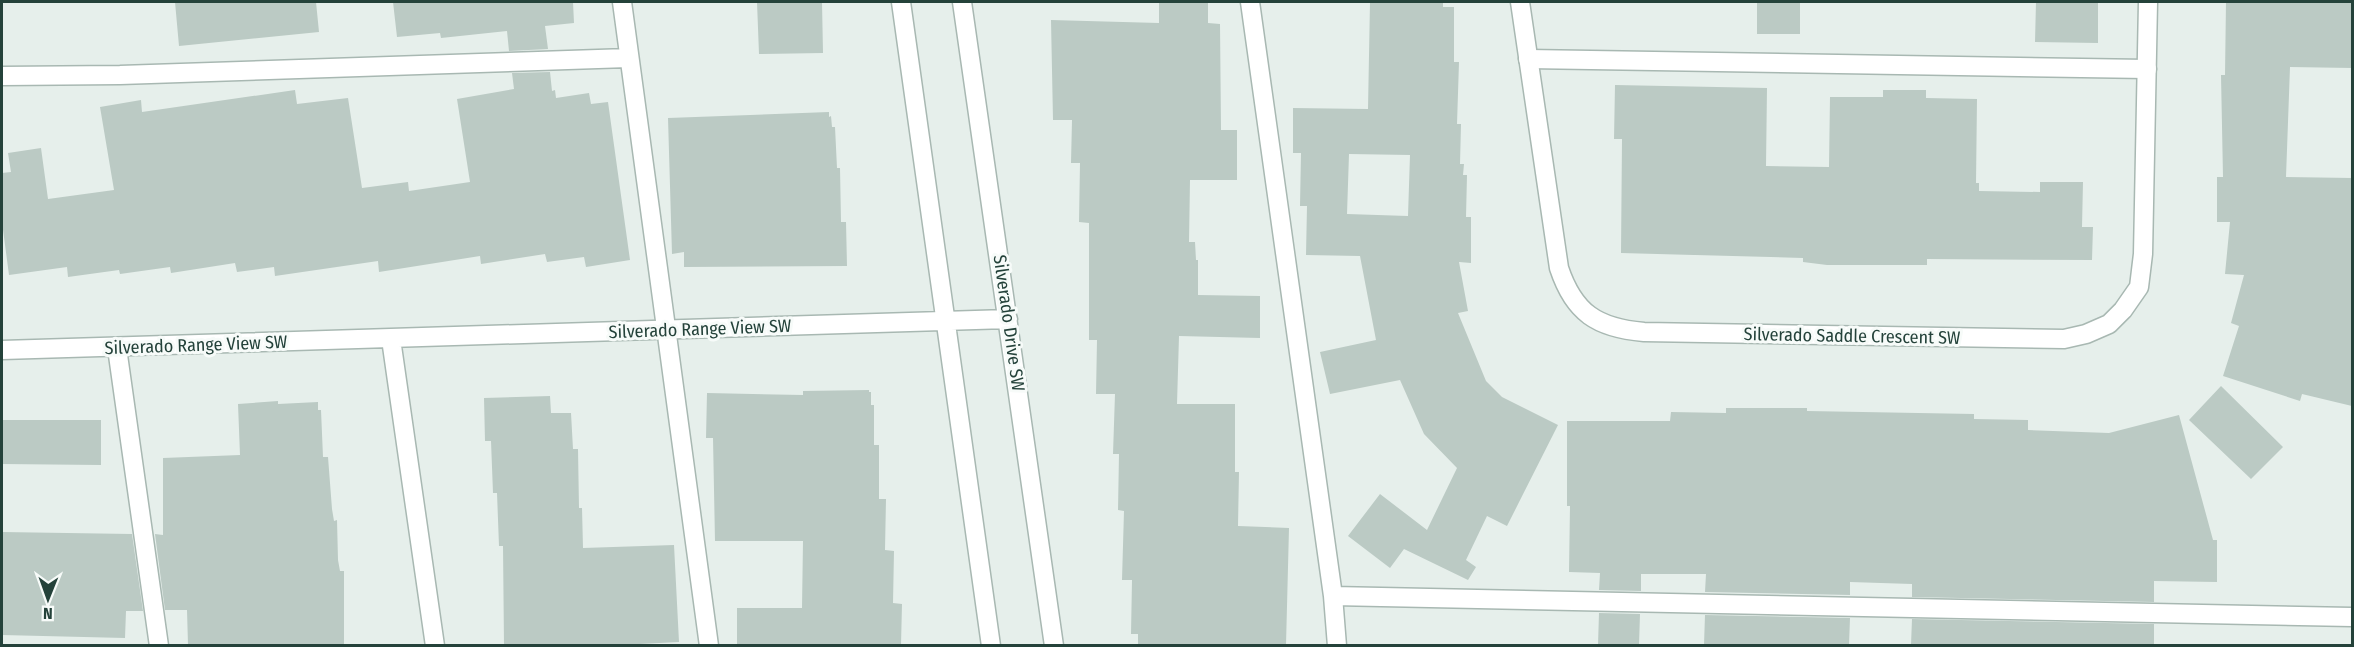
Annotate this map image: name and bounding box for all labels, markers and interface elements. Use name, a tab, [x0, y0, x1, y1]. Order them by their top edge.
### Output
street label: Silverado Drive SW	[989, 253, 1030, 393]
street label: Silverado Range View SW	[608, 315, 792, 343]
street label: Silverado Saddle Crescent SW	[1743, 323, 1961, 349]
street label: Silverado Range View SW	[104, 331, 288, 359]
north arrow	[18, 569, 78, 629]
text: N	[43, 604, 53, 623]

